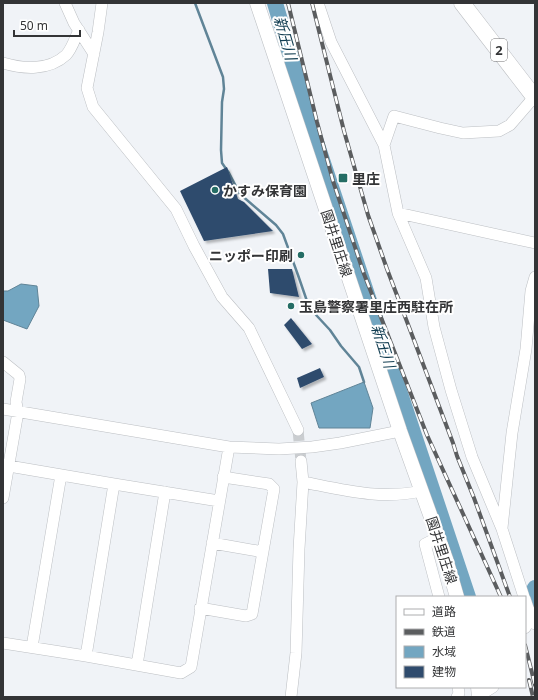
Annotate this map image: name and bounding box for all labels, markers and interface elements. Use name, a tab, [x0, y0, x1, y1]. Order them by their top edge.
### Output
scale bar	[14, 12, 80, 38]
water label: 新圧川	[270, 14, 302, 64]
text: 50 m	[20, 17, 48, 34]
road number: 2	[491, 39, 507, 61]
place label: 里庄	[352, 169, 380, 188]
marker: 里庄	[337, 172, 349, 184]
place label: かすみ保育園	[223, 181, 307, 200]
marker: かすみ保育園	[210, 185, 220, 195]
street label: 園井里庄線	[317, 207, 357, 279]
place label: ニッポー印刷	[209, 246, 293, 265]
marker: ニッポー印刷	[296, 250, 306, 260]
place label: 玉島警察署里庄西駐在所	[299, 297, 453, 316]
marker: 玉島警察署里庄西駐在所	[286, 301, 296, 311]
water label: 新圧川	[368, 322, 401, 372]
street label: 園井里庄線	[422, 514, 462, 586]
legend	[396, 596, 526, 688]
text: 道路	[432, 603, 456, 620]
text: 鉄道	[432, 623, 456, 640]
text: 水域	[432, 643, 456, 660]
text: 建物	[432, 663, 456, 680]

